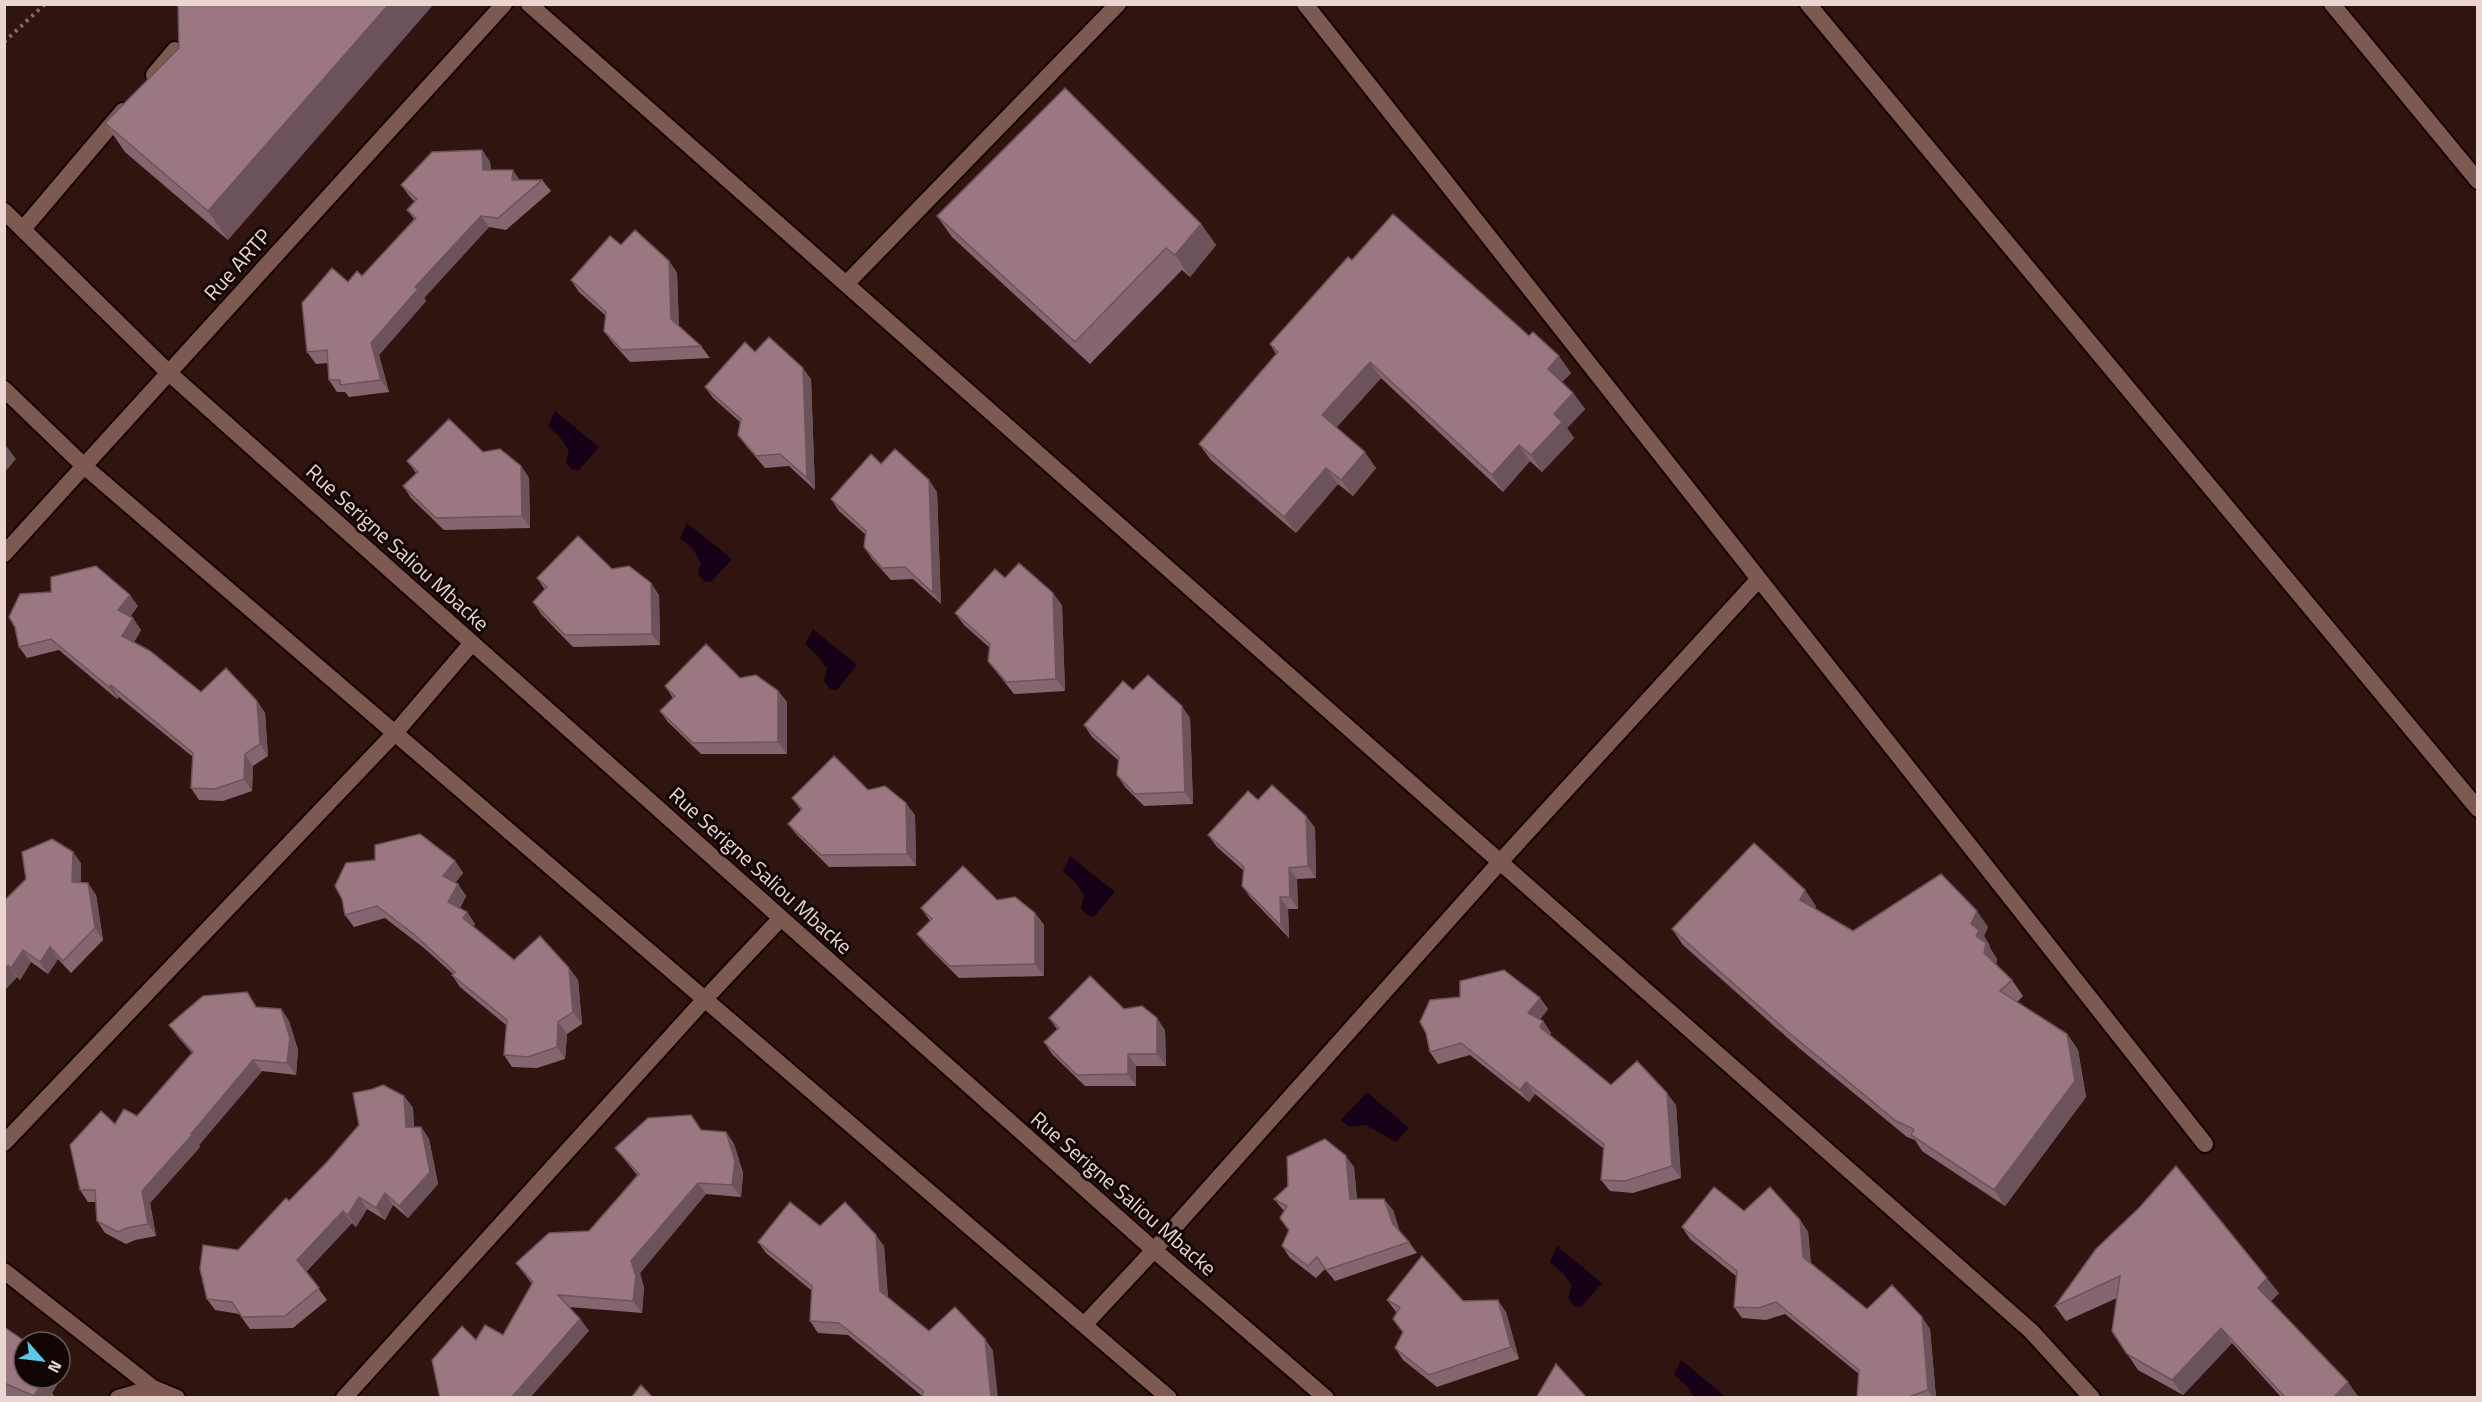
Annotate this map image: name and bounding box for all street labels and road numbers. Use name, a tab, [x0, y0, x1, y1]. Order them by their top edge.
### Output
street label: Rue ARTP	[196, 221, 278, 307]
street label: Rue Serigne Saliou Mbacke	[299, 456, 497, 638]
street label: Rue Serigne Saliou Mbacke	[662, 779, 860, 961]
street label: Rue Serigne Saliou Mbacke	[1024, 1103, 1224, 1283]

